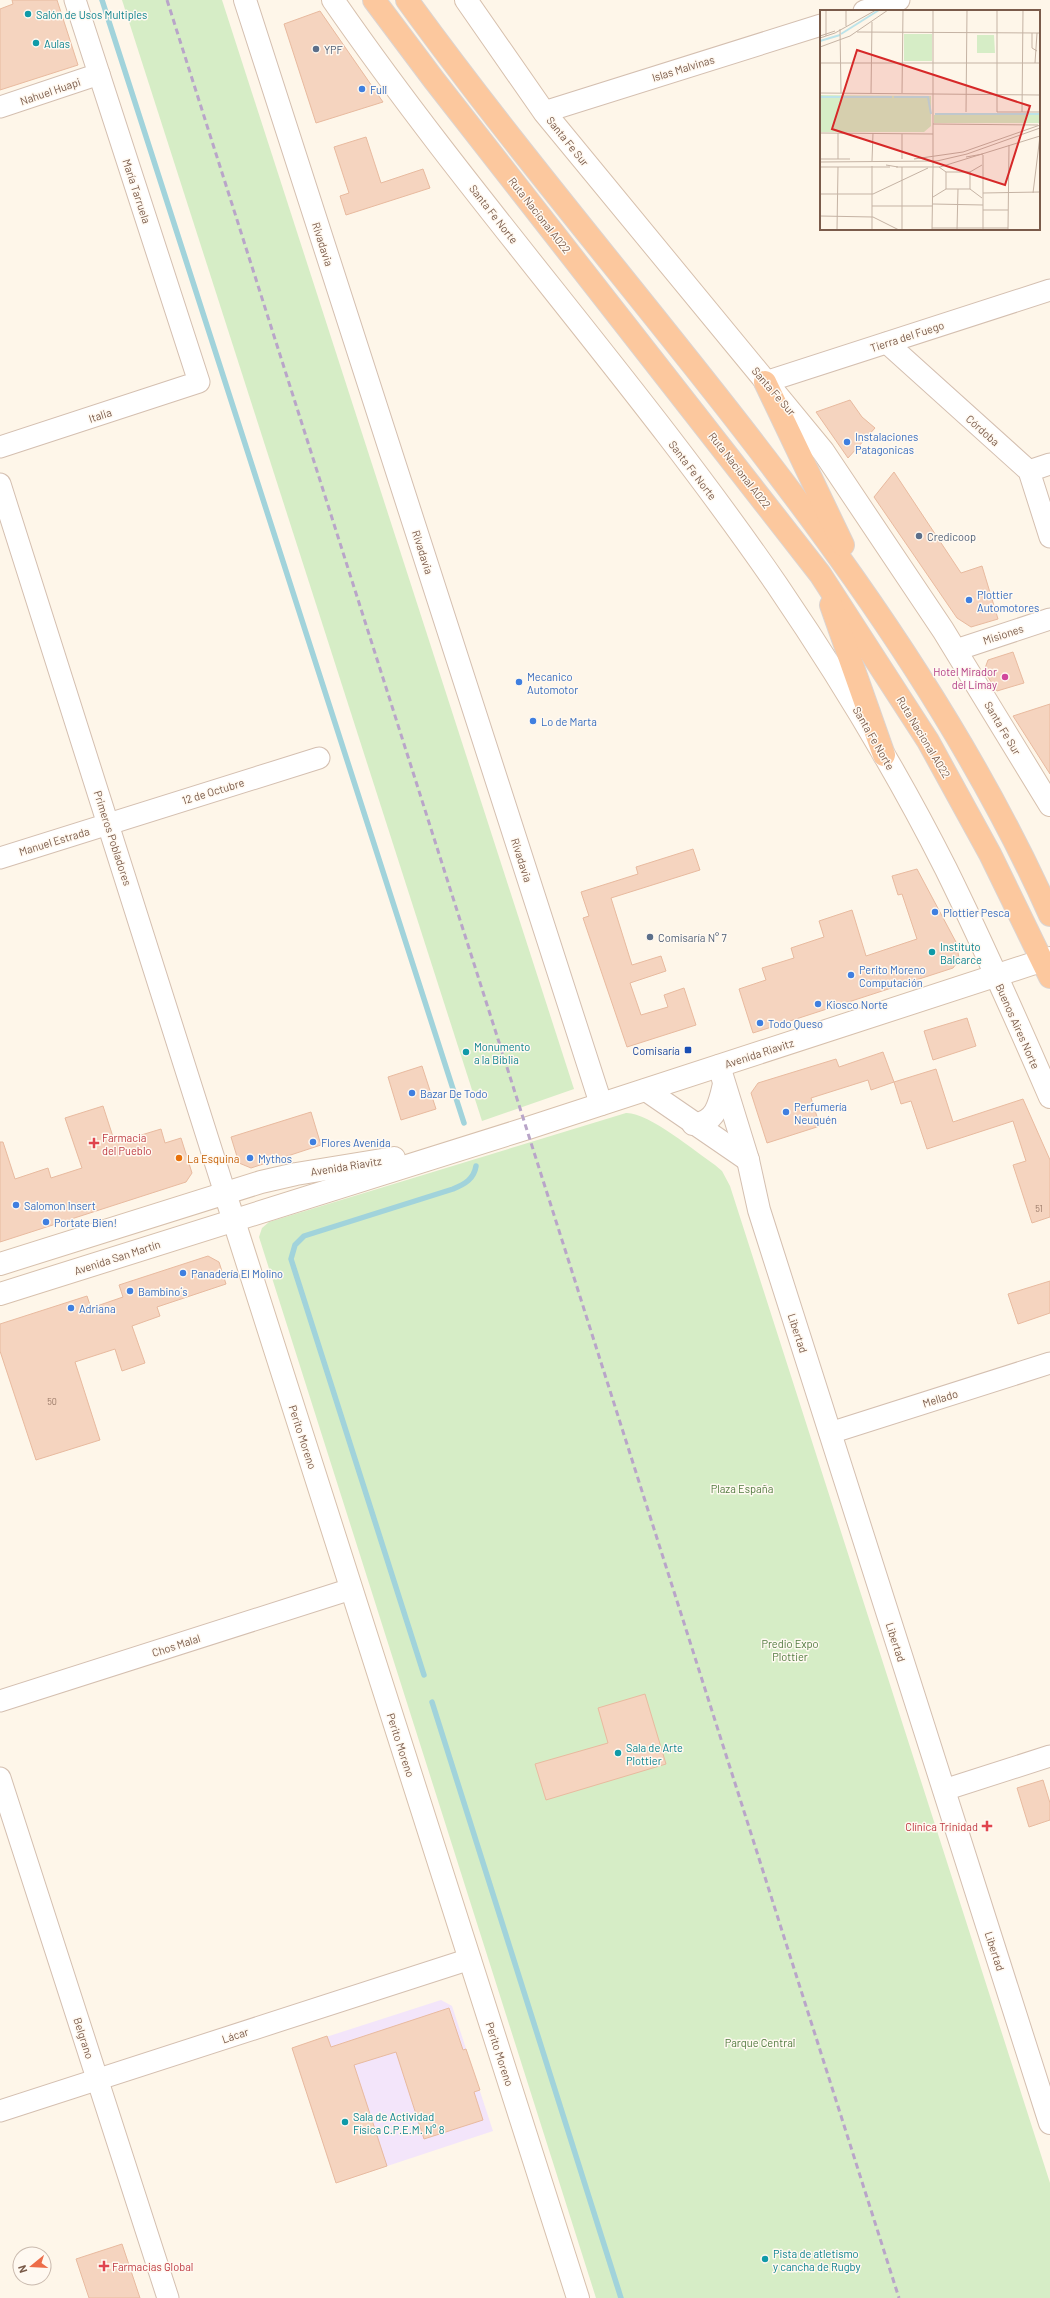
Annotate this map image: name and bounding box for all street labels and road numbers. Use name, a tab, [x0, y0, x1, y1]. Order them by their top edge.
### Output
street label: Islas Malvinas	[650, 52, 716, 84]
street label: Nahuel Huapi	[18, 75, 82, 107]
street label: Santa Fe Sur	[544, 114, 592, 168]
street label: María Tarruela	[120, 157, 154, 225]
street label: Ruta Nacional A022	[506, 174, 574, 256]
street label: Santa Fe Norte	[467, 182, 521, 246]
street label: Rivadavia	[310, 220, 336, 268]
street label: Tierra del Fuego	[868, 318, 946, 354]
street label: Santa Fe Sur	[749, 364, 799, 418]
street label: Italia	[87, 405, 113, 425]
street label: Córdoba	[964, 412, 1002, 448]
street label: Ruta Nacional A022	[706, 429, 774, 511]
street label: Santa Fe Norte	[666, 438, 720, 502]
street label: Rivadavia	[410, 528, 436, 576]
street label: Misiones	[981, 621, 1025, 647]
street label: Ruta Nacional A022	[894, 694, 954, 780]
street label: Santa Fe Sur	[982, 699, 1024, 757]
street label: Santa Fe Norte	[851, 704, 897, 772]
street label: 12 de Octubre	[180, 775, 246, 807]
street label: Primeros Pobladores	[92, 789, 134, 887]
street label: Manuel Estrada	[17, 824, 91, 858]
street label: Rivadavia	[509, 836, 535, 884]
street label: Buenos Aires Norte	[993, 981, 1043, 1071]
street label: Avenida Riavitz	[723, 1036, 795, 1070]
street label: Avenida Riavitz	[309, 1154, 383, 1178]
street label: Avenida San Martín	[72, 1237, 162, 1277]
street label: Libertad	[786, 1312, 810, 1354]
street label: Mellado	[921, 1386, 959, 1410]
street label: Perito Moreno	[287, 1403, 319, 1471]
street label: Libertad	[884, 1621, 908, 1663]
street label: Chos Malal	[150, 1631, 202, 1659]
street label: Perito Moreno	[385, 1711, 417, 1779]
street label: Libertad	[983, 1930, 1007, 1972]
street label: Belgrano	[71, 2016, 97, 2060]
street label: Perito Moreno	[484, 2020, 516, 2088]
street label: Lácar	[220, 2025, 250, 2045]

